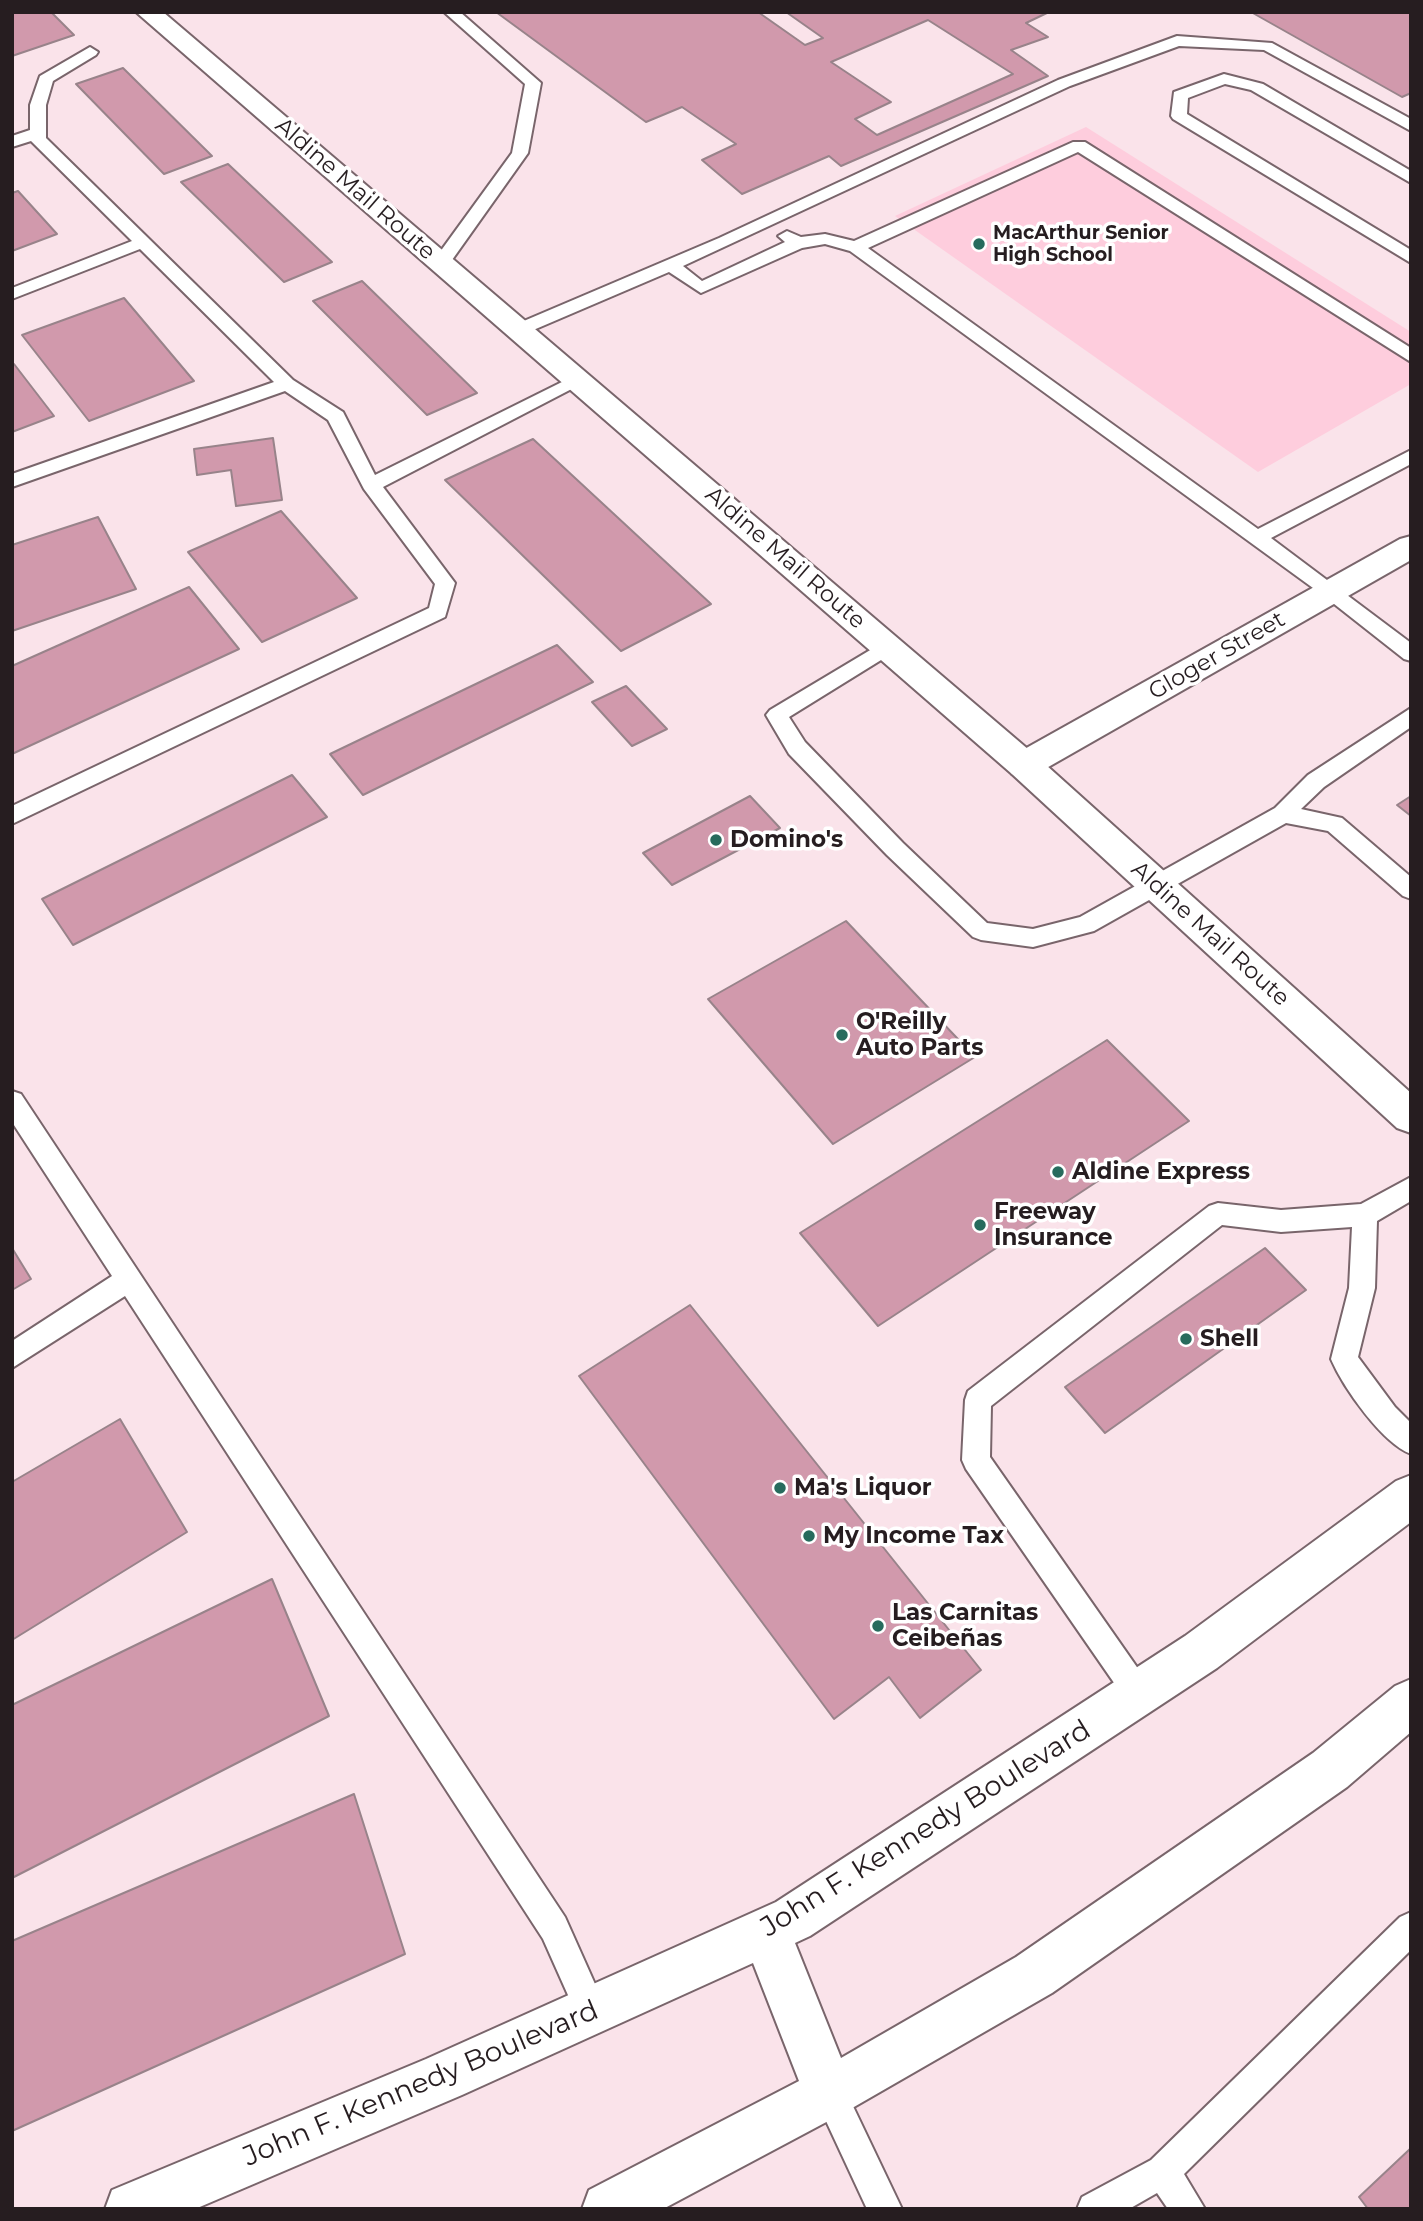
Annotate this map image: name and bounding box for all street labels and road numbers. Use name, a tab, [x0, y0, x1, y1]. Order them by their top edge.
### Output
street label: Aldine Mail Route	[269, 112, 441, 266]
street label: Aldine Mail Route	[699, 481, 871, 635]
street label: Gloger Street	[1144, 606, 1290, 706]
street label: Aldine Mail Route	[1125, 856, 1295, 1012]
street label: John F. Kennedy Boulevard	[755, 1713, 1097, 1945]
street label: John F. Kennedy Boulevard	[238, 1994, 604, 2174]

